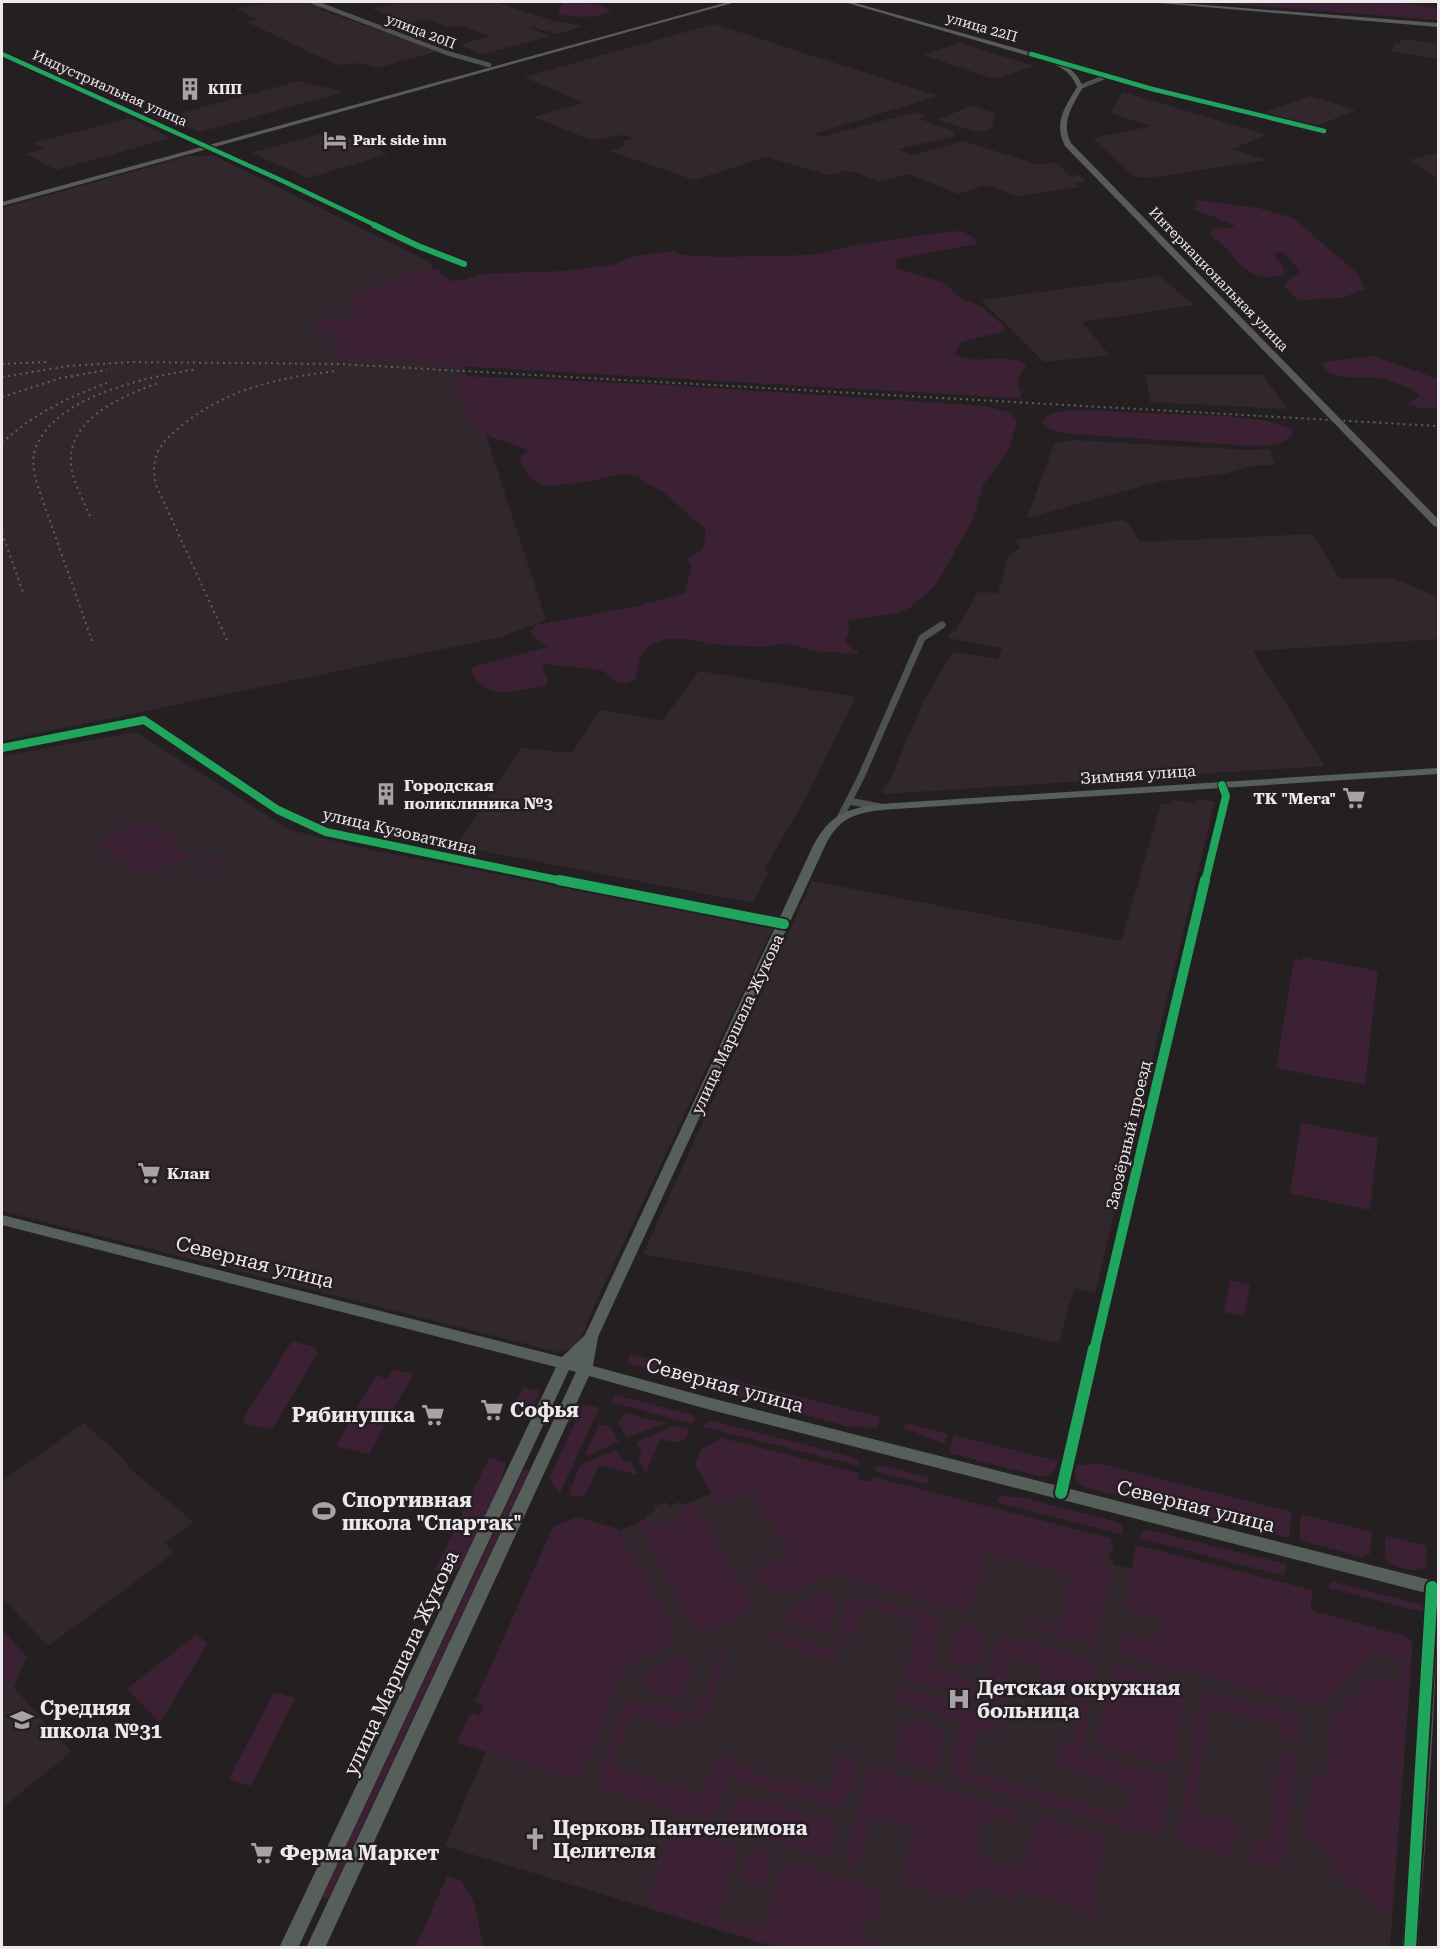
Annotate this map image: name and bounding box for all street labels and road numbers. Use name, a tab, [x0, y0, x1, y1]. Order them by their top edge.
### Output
street label: улица 22П	[944, 9, 1020, 45]
street label: улица 20П	[384, 10, 458, 52]
street label: Индустриальная улица	[30, 47, 190, 129]
street label: Интернациональная улица	[1146, 204, 1292, 354]
street label: Зимняя улица	[1080, 761, 1197, 788]
street label: улица Кузоваткина	[321, 804, 479, 859]
street label: улица Маршала Жукова	[687, 931, 788, 1117]
street label: Заозёрный проезд	[1102, 1059, 1155, 1211]
street label: Северная улица	[173, 1231, 337, 1293]
street label: Северная улица	[644, 1352, 807, 1418]
street label: Северная улица	[1114, 1475, 1278, 1537]
street label: улица Маршала Жукова	[338, 1547, 464, 1779]

